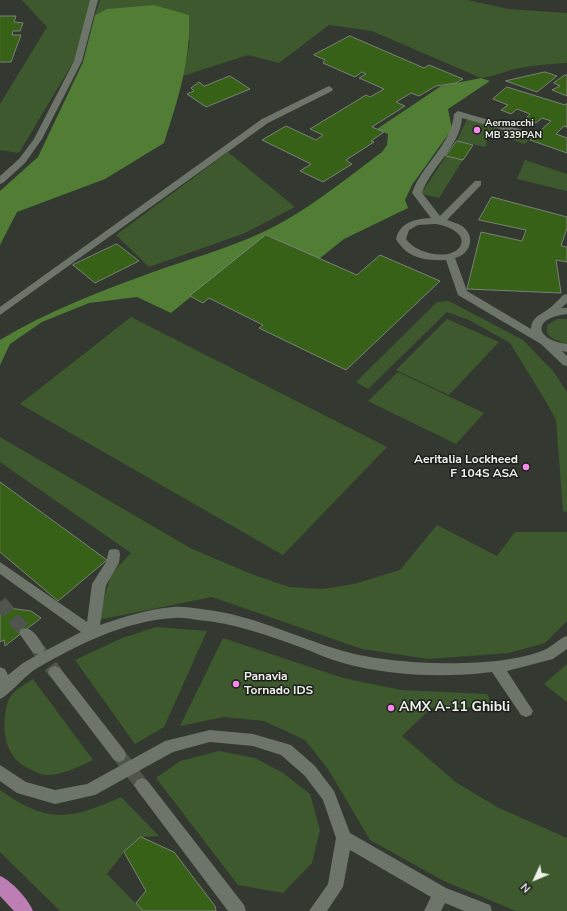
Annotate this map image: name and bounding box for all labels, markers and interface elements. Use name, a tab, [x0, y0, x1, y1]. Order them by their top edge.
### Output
place label: Aermacchi MB 339PAN	[485, 118, 542, 142]
marker: Aermacchi MB 339PAN	[472, 125, 482, 135]
place label: Aeritalia Lockheed F 104S ASA	[414, 453, 518, 481]
marker: Aeritalia Lockheed F 104S ASA	[521, 462, 531, 472]
place label: Panavia Tornado IDS	[244, 670, 313, 698]
marker: Panavia Tornado IDS	[231, 679, 241, 689]
place label: AMX A-11 Ghibli	[399, 700, 510, 716]
marker: AMX A-11 Ghibli	[386, 703, 396, 713]
north arrow	[515, 859, 555, 899]
text: N	[518, 880, 534, 896]

